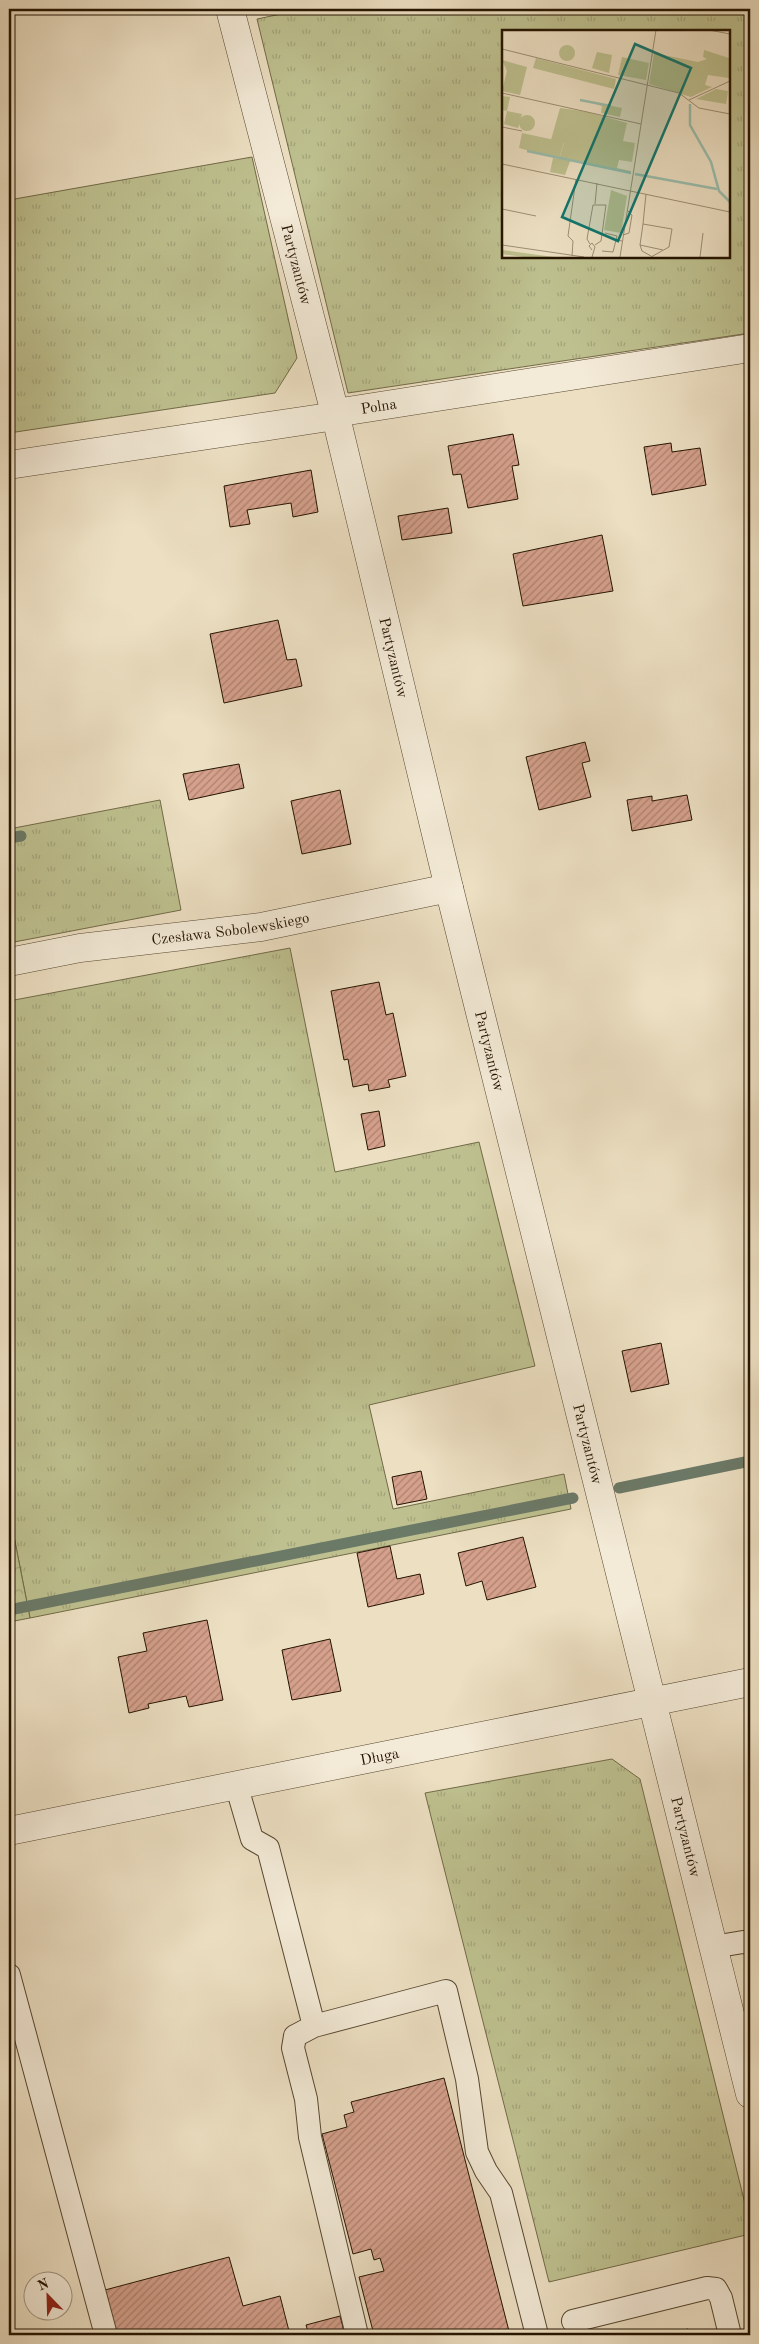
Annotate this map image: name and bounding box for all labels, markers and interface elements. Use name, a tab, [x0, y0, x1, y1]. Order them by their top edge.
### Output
inset map	[502, 30, 729, 258]
street label: Partyzantów	[277, 223, 313, 307]
street label: Polna	[360, 397, 399, 418]
street label: Partyzantów	[375, 616, 409, 700]
street label: Czesława Sobolewskiego	[151, 911, 311, 949]
street label: Partyzantów	[471, 1010, 506, 1094]
street label: Partyzantów	[569, 1403, 604, 1487]
street label: Długa	[359, 1747, 401, 1769]
street label: Partyzantów	[667, 1795, 702, 1880]
north arrow	[22, 2272, 72, 2322]
text: N	[36, 2276, 51, 2293]

